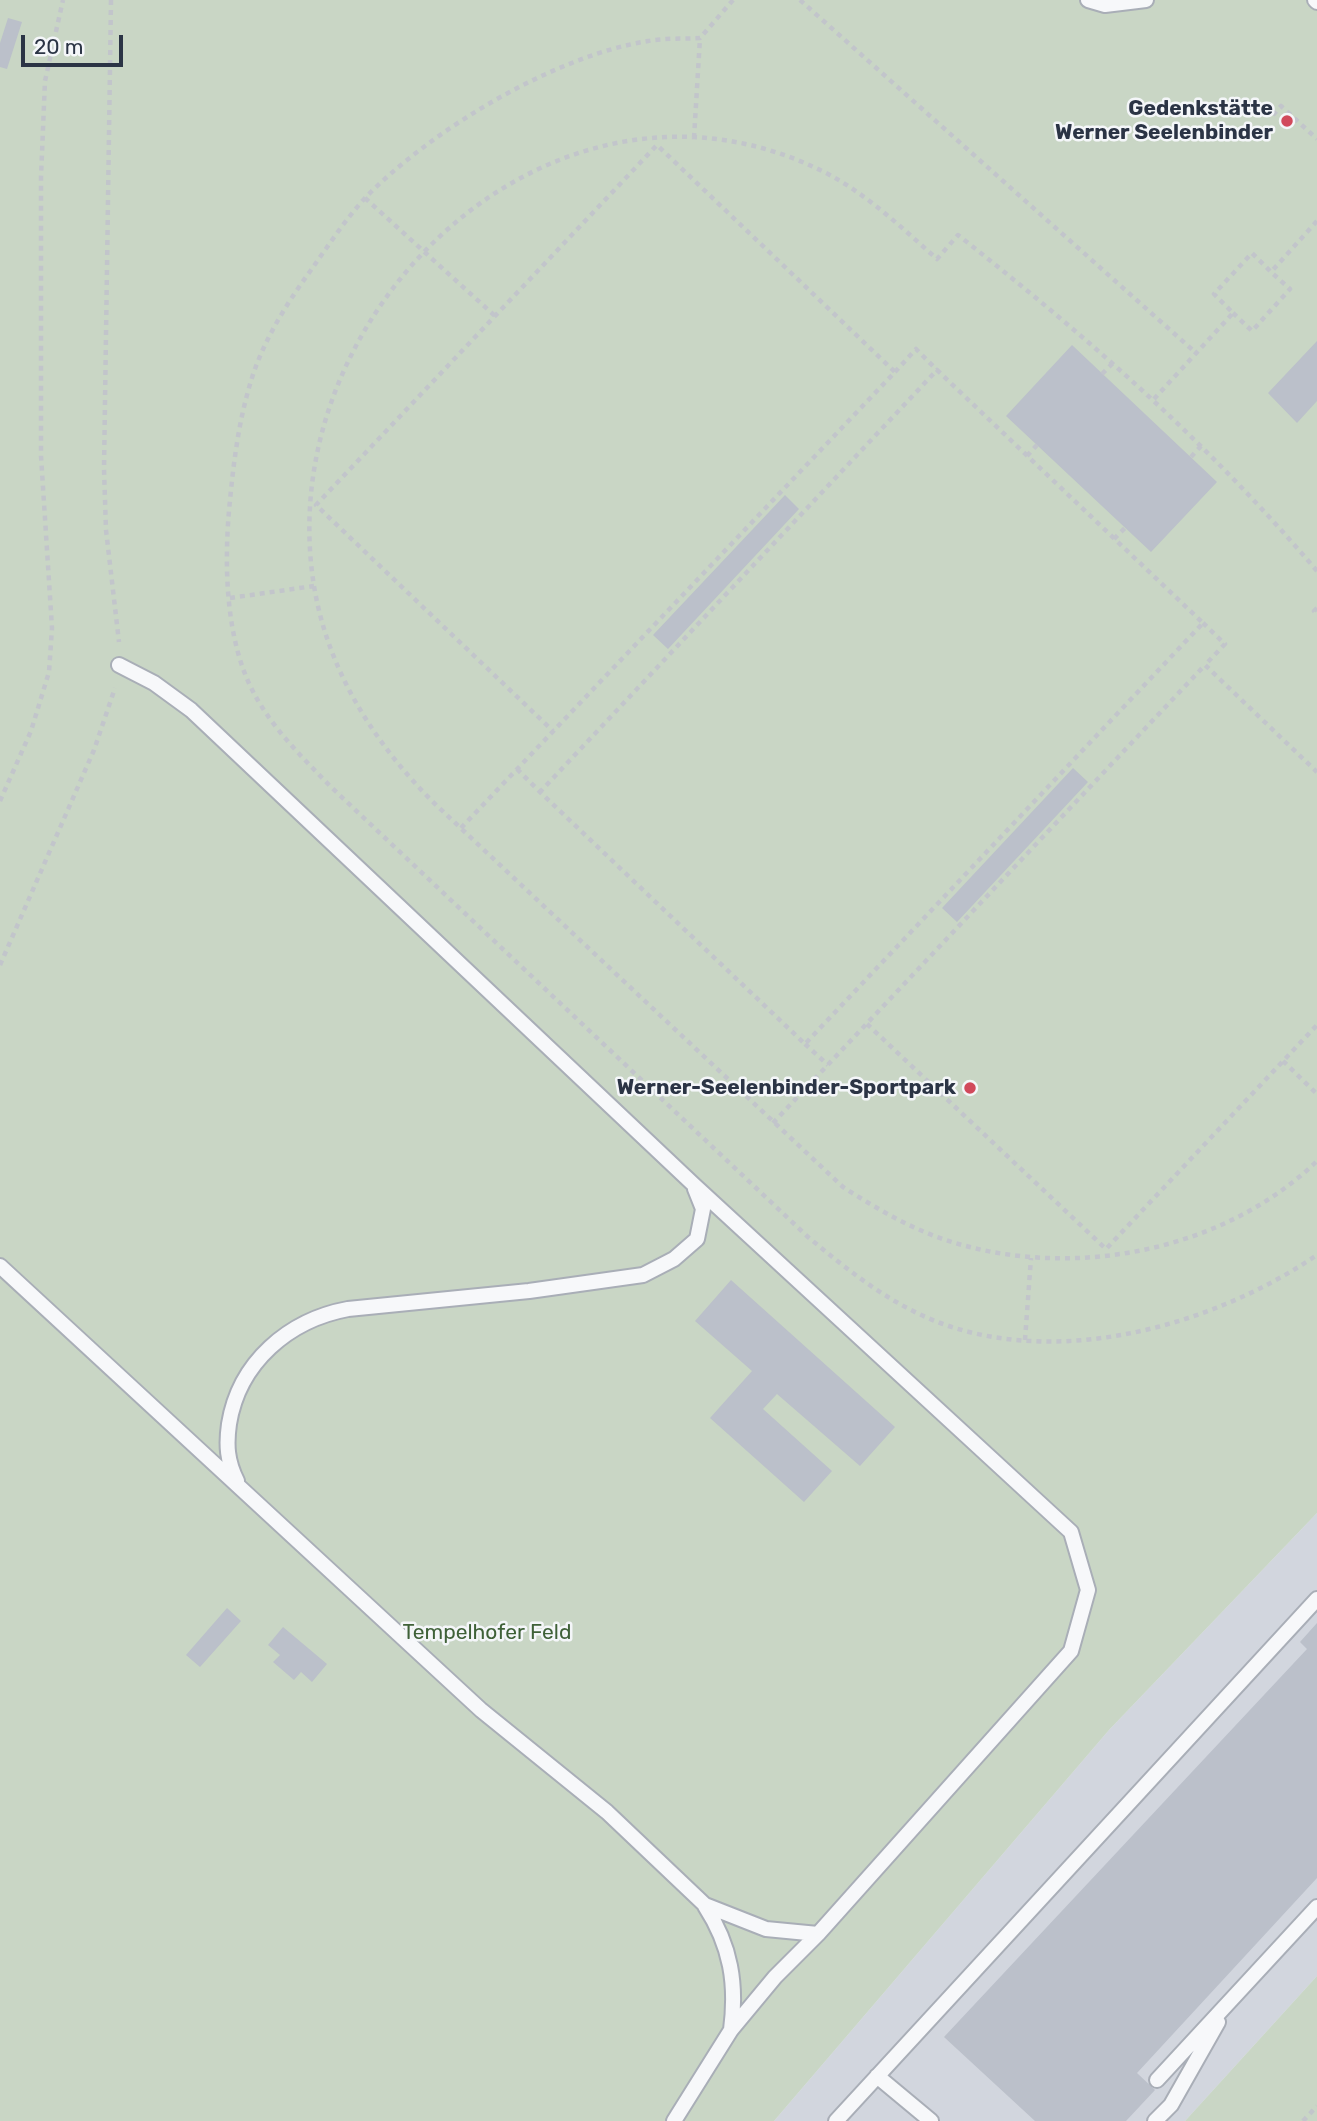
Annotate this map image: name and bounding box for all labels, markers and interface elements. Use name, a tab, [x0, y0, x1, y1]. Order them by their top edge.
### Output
scale bar	[24, 21, 126, 65]
text: 20 m	[34, 34, 83, 59]
place label: Gedenkstätte Werner Seelenbinder	[1055, 96, 1273, 146]
marker: Gedenkstätte Werner Seelenbinder	[1279, 113, 1295, 129]
place label: Werner-Seelenbinder-Sportpark	[617, 1075, 956, 1101]
marker: Werner-Seelenbinder-Sportpark	[962, 1080, 978, 1096]
park label: Tempelhofer Feld	[403, 1620, 571, 1646]

